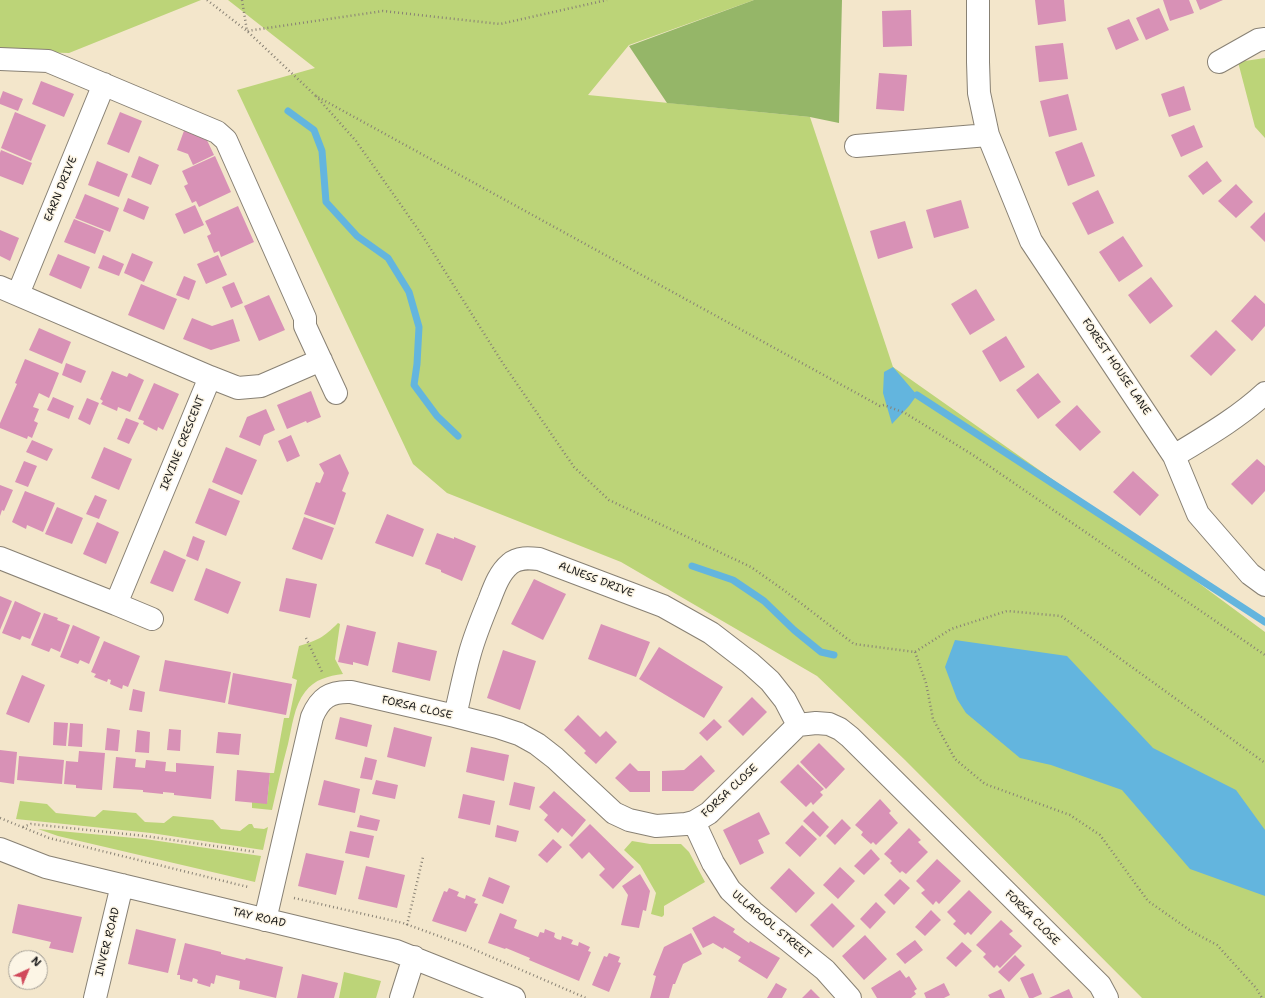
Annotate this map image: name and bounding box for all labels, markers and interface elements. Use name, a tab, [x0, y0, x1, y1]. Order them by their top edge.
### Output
street label: EARN DRIVE	[42, 154, 80, 224]
street label: FOREST HOUSE LANE	[1079, 316, 1153, 418]
street label: IRVINE CRESCENT	[158, 394, 208, 492]
street label: ALNESS DRIVE	[556, 560, 636, 600]
street label: FORSA CLOSE	[380, 693, 454, 723]
street label: FORSA CLOSE	[699, 762, 761, 820]
street label: ULLAPOOL STREET	[729, 888, 813, 962]
street label: FORSA CLOSE	[1002, 888, 1062, 948]
street label: TAY ROAD	[231, 905, 287, 931]
street label: INVER ROAD	[93, 906, 123, 978]
north arrow	[8, 950, 48, 990]
text: N	[28, 953, 44, 970]

